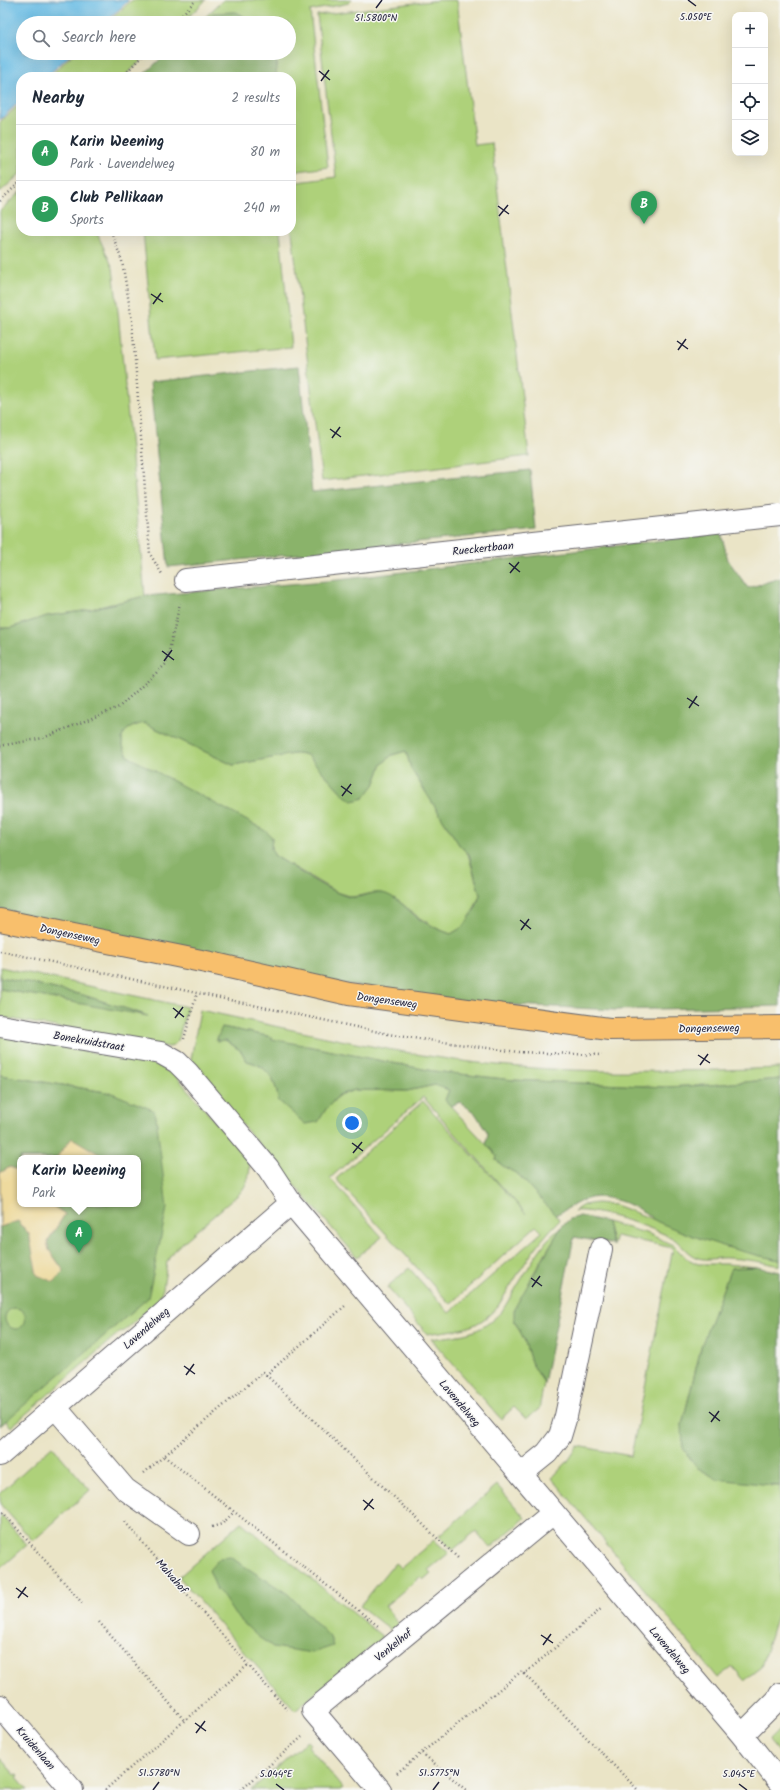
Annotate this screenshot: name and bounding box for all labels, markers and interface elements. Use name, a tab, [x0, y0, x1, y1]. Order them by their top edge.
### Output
text: 5.050°E	[680, 9, 713, 25]
text: 51.5800°N	[355, 10, 397, 26]
map controls	[732, 12, 768, 156]
button: +	[732, 12, 768, 48]
search box	[16, 16, 296, 60]
text: Search here	[62, 26, 136, 50]
icon: search	[30, 27, 52, 49]
button: −	[732, 48, 768, 84]
button: locate	[732, 84, 768, 120]
text: Nearby	[32, 85, 84, 112]
text: 2 results	[232, 88, 280, 109]
button: layers	[732, 120, 768, 156]
text: Karin Weening	[70, 130, 164, 154]
text: A	[41, 142, 49, 163]
text: 80 m	[250, 142, 280, 163]
text: Park · Lavendelweg	[70, 154, 175, 175]
text: Club Pellikaan	[70, 186, 163, 210]
pin: B	[631, 191, 657, 224]
text: B	[41, 198, 49, 219]
text: 240 m	[243, 198, 280, 219]
text: Sports	[70, 210, 104, 231]
street label: Rueckertbaan	[452, 537, 515, 561]
street label: Dongenseweg	[38, 920, 102, 950]
street label: Dongenseweg	[355, 988, 418, 1014]
street label: Dongenseweg	[678, 1019, 740, 1039]
street label: Bonekruidstraat	[52, 1027, 127, 1057]
your location	[342, 1113, 362, 1133]
popup	[17, 1155, 141, 1207]
text: Karin Weening	[32, 1159, 126, 1183]
text: Park	[32, 1183, 55, 1204]
pin: A	[66, 1220, 92, 1253]
street label: Lavendelweg	[119, 1303, 174, 1354]
street label: Lavendelweg	[434, 1376, 485, 1431]
street label: Malvahof	[151, 1555, 193, 1600]
street label: Lavendelweg	[644, 1623, 695, 1678]
street label: Venkelhof	[371, 1624, 418, 1667]
street label: Kruidenlaan	[11, 1723, 60, 1775]
text: 51.5780°N	[138, 1765, 180, 1781]
text: 51.5775°N	[419, 1765, 460, 1781]
text: 5.044°E	[260, 1766, 294, 1782]
text: 5.045°E	[723, 1766, 757, 1782]

